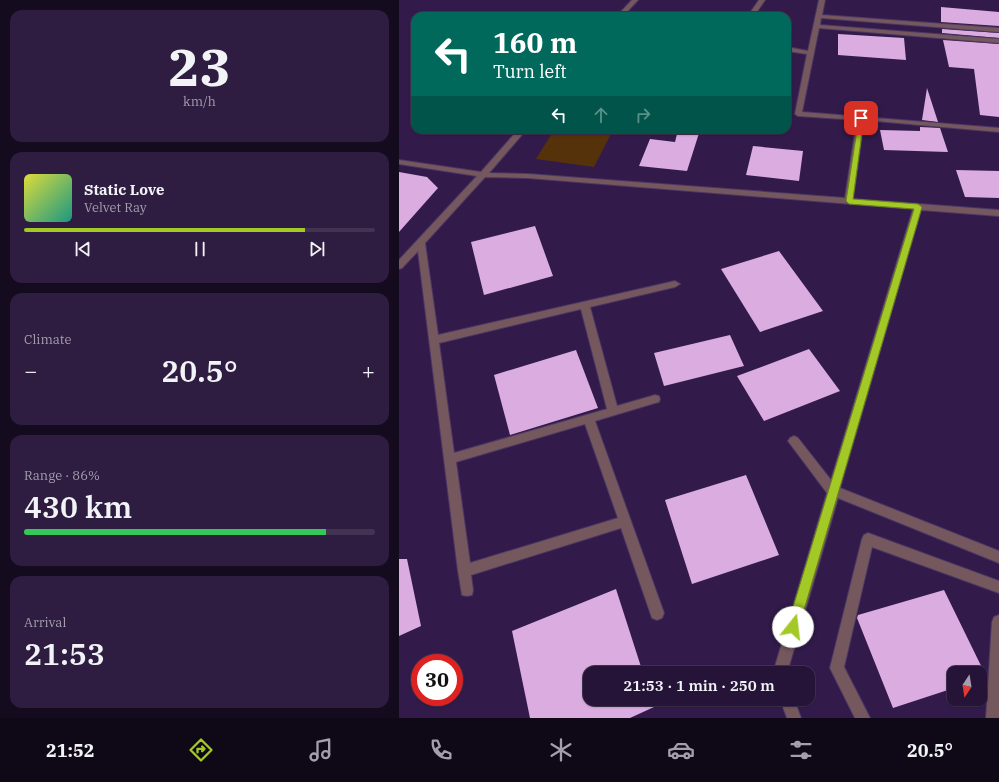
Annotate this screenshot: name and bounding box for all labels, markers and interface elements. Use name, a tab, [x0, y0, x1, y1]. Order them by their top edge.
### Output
text: 160 m	[493, 24, 577, 61]
icon: left	[427, 28, 479, 80]
text: 23	[168, 33, 231, 100]
text: Turn left	[493, 60, 567, 83]
text: km/h	[183, 93, 216, 110]
pin	[844, 101, 878, 135]
icon: left	[548, 104, 570, 126]
icon: ahead	[590, 104, 612, 126]
icon: right	[632, 104, 654, 126]
icon: arrive	[850, 107, 872, 129]
text: Static Love	[84, 180, 164, 199]
text: Velvet Ray	[84, 199, 147, 216]
icon: previous	[72, 238, 94, 260]
icon: pause	[189, 238, 211, 260]
icon: next	[306, 238, 328, 260]
text: Climate	[24, 331, 71, 348]
text: 20.5°	[161, 351, 238, 390]
text: −	[24, 356, 37, 385]
text: +	[362, 356, 375, 385]
text: Range · 86%	[24, 467, 100, 484]
text: 430 km	[24, 487, 132, 526]
position arrow	[772, 606, 814, 648]
text: Arrival	[24, 614, 66, 631]
text: 21:53	[24, 634, 105, 673]
speed limit sign: 30	[411, 654, 463, 706]
north arrow	[947, 666, 987, 706]
map controls	[947, 666, 987, 706]
text: 21:53 · 1 min · 250 m	[623, 676, 775, 695]
icon: directions	[187, 736, 215, 764]
icon: music	[307, 736, 335, 764]
icon: phone	[427, 736, 455, 764]
icon: climate	[547, 736, 575, 764]
icon: car	[667, 736, 695, 764]
icon: filters	[787, 736, 815, 764]
text: 21:52	[46, 739, 95, 762]
text: 20.5°	[907, 739, 953, 762]

